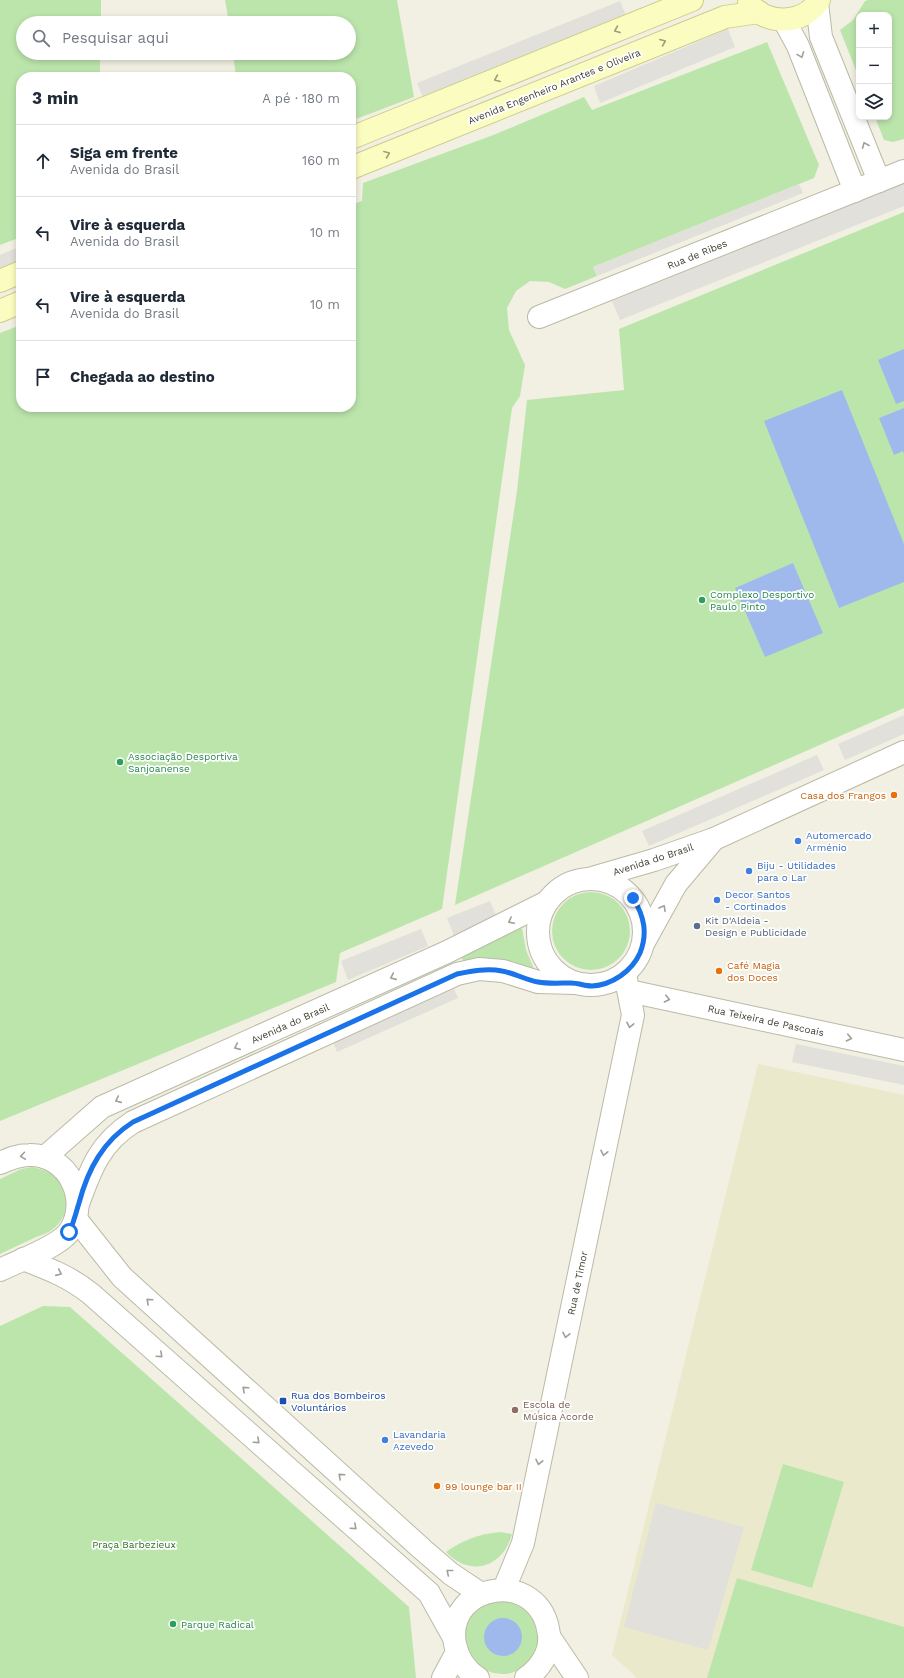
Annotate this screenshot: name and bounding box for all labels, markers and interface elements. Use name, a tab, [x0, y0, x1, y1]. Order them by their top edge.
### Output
map controls	[856, 12, 892, 120]
button: +	[856, 12, 892, 48]
search box	[16, 16, 356, 60]
one-way arrow	[614, 26, 621, 34]
icon: search	[30, 27, 52, 49]
text: Pesquisar aqui	[62, 29, 169, 47]
one-way arrow	[659, 39, 667, 47]
street label: Avenida Engenheiro Arantes e Oliveira	[466, 47, 642, 126]
button: −	[856, 48, 892, 84]
one-way arrow	[797, 52, 805, 59]
one-way arrow	[493, 75, 500, 83]
button: layers	[856, 84, 892, 120]
text: 3 min	[32, 88, 78, 108]
text: A pé · 180 m	[262, 91, 340, 106]
one-way arrow	[861, 142, 869, 149]
text: Siga em frente	[70, 144, 178, 162]
icon: ahead	[32, 150, 54, 172]
one-way arrow	[384, 150, 391, 158]
text: 160 m	[302, 153, 340, 168]
text: Avenida do Brasil	[70, 162, 179, 177]
text: Vire à esquerda	[70, 216, 185, 234]
icon: left	[32, 222, 54, 244]
text: 10 m	[310, 225, 340, 240]
text: Avenida do Brasil	[70, 234, 179, 249]
street label: Rua de Ribes	[666, 237, 729, 271]
text: Vire à esquerda	[70, 288, 185, 306]
icon: left	[32, 294, 54, 316]
text: 10 m	[310, 297, 340, 312]
text: Avenida do Brasil	[70, 306, 179, 321]
icon: arrive	[32, 366, 54, 388]
text: Chegada ao destino	[70, 368, 215, 386]
place label: Complexo Desportivo Paulo Pinto	[710, 589, 814, 612]
marker: Complexo Desportivo Paulo Pinto	[697, 595, 707, 605]
place label: Associação Desportiva Sanjoanense	[128, 751, 238, 774]
marker: Associação Desportiva Sanjoanense	[115, 757, 125, 767]
place label: Casa dos Frangos	[800, 790, 886, 801]
marker: Casa dos Frangos	[889, 790, 899, 800]
place label: Automercado Arménio	[806, 830, 872, 853]
marker: Automercado Arménio	[793, 836, 803, 846]
street label: Avenida do Brasil	[612, 841, 695, 878]
place label: Biju - Utilidades para o Lar	[757, 860, 836, 883]
marker: Biju - Utilidades para o Lar	[744, 866, 754, 876]
route end	[624, 889, 642, 907]
place label: Decor Santos - Cortinados	[725, 889, 790, 912]
marker: Decor Santos - Cortinados	[712, 895, 722, 905]
one-way arrow	[658, 905, 666, 912]
place label: Kit D'Aldeia - Design e Publicidade	[705, 915, 807, 938]
one-way arrow	[508, 916, 515, 923]
marker: Kit D'Aldeia - Design e Publicidade	[692, 921, 702, 931]
place label: Café Magia dos Doces	[727, 960, 781, 983]
marker: Café Magia dos Doces	[714, 966, 724, 976]
one-way arrow	[390, 972, 397, 980]
one-way arrow	[664, 995, 670, 1003]
street label: Avenida do Brasil	[250, 1001, 331, 1046]
street label: Rua Teixeira de Pascoais	[707, 1003, 825, 1038]
one-way arrow	[627, 1022, 635, 1029]
one-way arrow	[846, 1033, 852, 1041]
one-way arrow	[233, 1042, 241, 1050]
one-way arrow	[114, 1095, 122, 1103]
one-way arrow	[600, 1150, 608, 1156]
one-way arrow	[20, 1151, 26, 1160]
route start	[60, 1223, 78, 1241]
street label: Rua de Timor	[565, 1250, 590, 1316]
one-way arrow	[55, 1269, 62, 1277]
one-way arrow	[146, 1299, 154, 1306]
one-way arrow	[562, 1332, 570, 1338]
one-way arrow	[155, 1350, 162, 1357]
one-way arrow	[242, 1386, 250, 1393]
place label: Rua dos Bombeiros Voluntários	[291, 1390, 385, 1413]
marker: Rua dos Bombeiros Voluntários	[278, 1396, 288, 1406]
place label: Escola de Música Acorde	[523, 1399, 594, 1422]
marker: Escola de Música Acorde	[510, 1405, 520, 1415]
place label: Lavandaria Azevedo	[393, 1429, 446, 1452]
marker: Lavandaria Azevedo	[380, 1435, 390, 1445]
one-way arrow	[252, 1436, 260, 1444]
one-way arrow	[536, 1459, 544, 1465]
one-way arrow	[339, 1474, 346, 1481]
marker: 99 lounge bar II	[432, 1481, 442, 1491]
place label: 99 lounge bar II	[445, 1481, 522, 1492]
one-way arrow	[349, 1523, 357, 1530]
park label: Praça Barbezieux	[92, 1539, 176, 1550]
one-way arrow	[446, 1570, 453, 1577]
marker: Parque Radical	[168, 1619, 178, 1629]
place label: Parque Radical	[181, 1619, 254, 1630]

